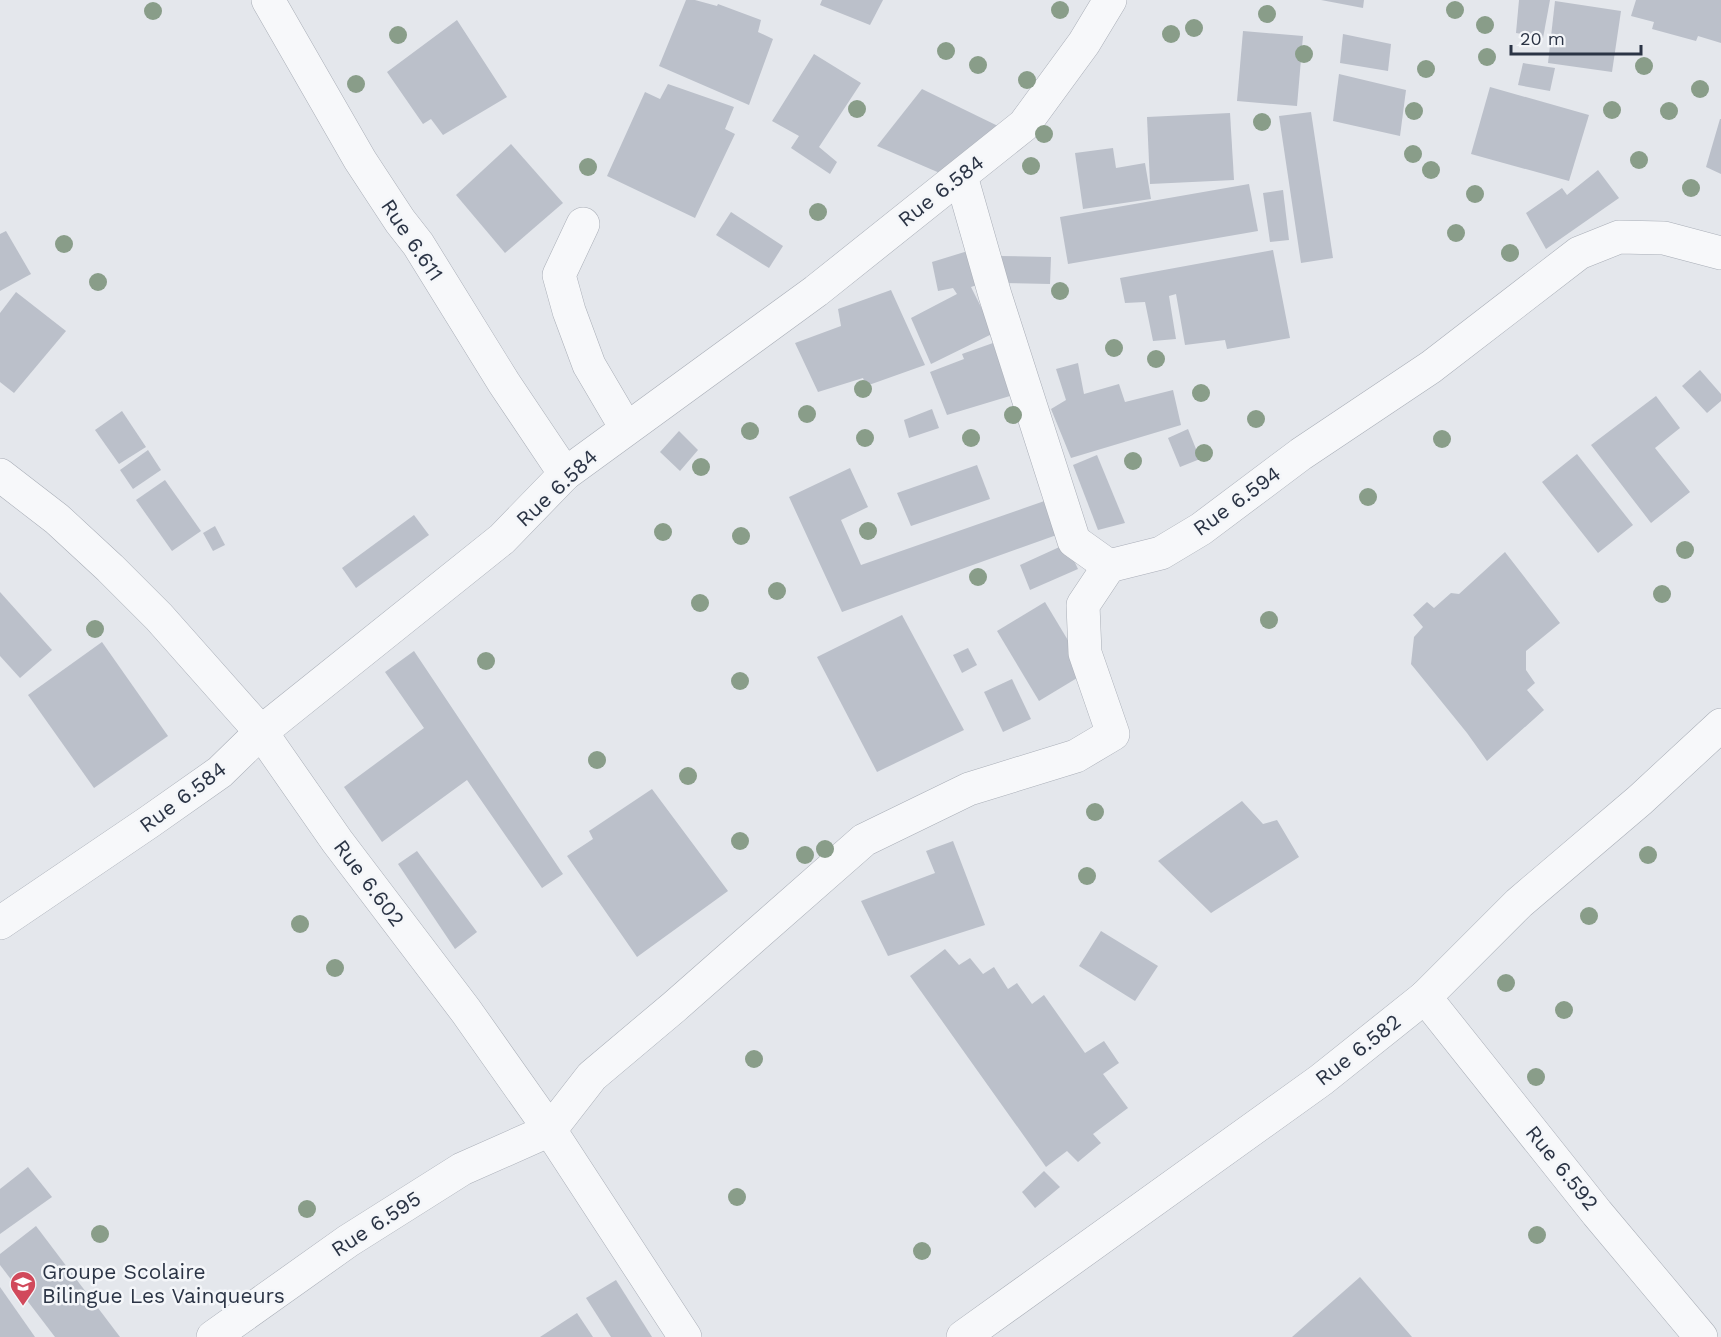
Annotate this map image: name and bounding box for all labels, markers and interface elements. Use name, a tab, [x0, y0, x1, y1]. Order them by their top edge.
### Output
scale bar	[1511, 18, 1642, 56]
text: 20 m	[1520, 28, 1565, 49]
street label: Rue 6.584	[893, 149, 989, 232]
street label: Rue 6.611	[376, 194, 449, 285]
street label: Rue 6.584	[511, 444, 603, 532]
street label: Rue 6.594	[1188, 460, 1285, 541]
street label: Rue 6.584	[134, 756, 231, 837]
street label: Rue 6.602	[329, 834, 410, 931]
street label: Rue 6.582	[1310, 1008, 1405, 1091]
street label: Rue 6.592	[1521, 1120, 1604, 1215]
street label: Rue 6.595	[326, 1185, 425, 1262]
place label: Groupe Scolaire Bilingue Les Vainqueurs	[42, 1259, 285, 1308]
school or university icon: Groupe Scolaire Bilingue Les Vainqueurs	[8, 1269, 38, 1307]

